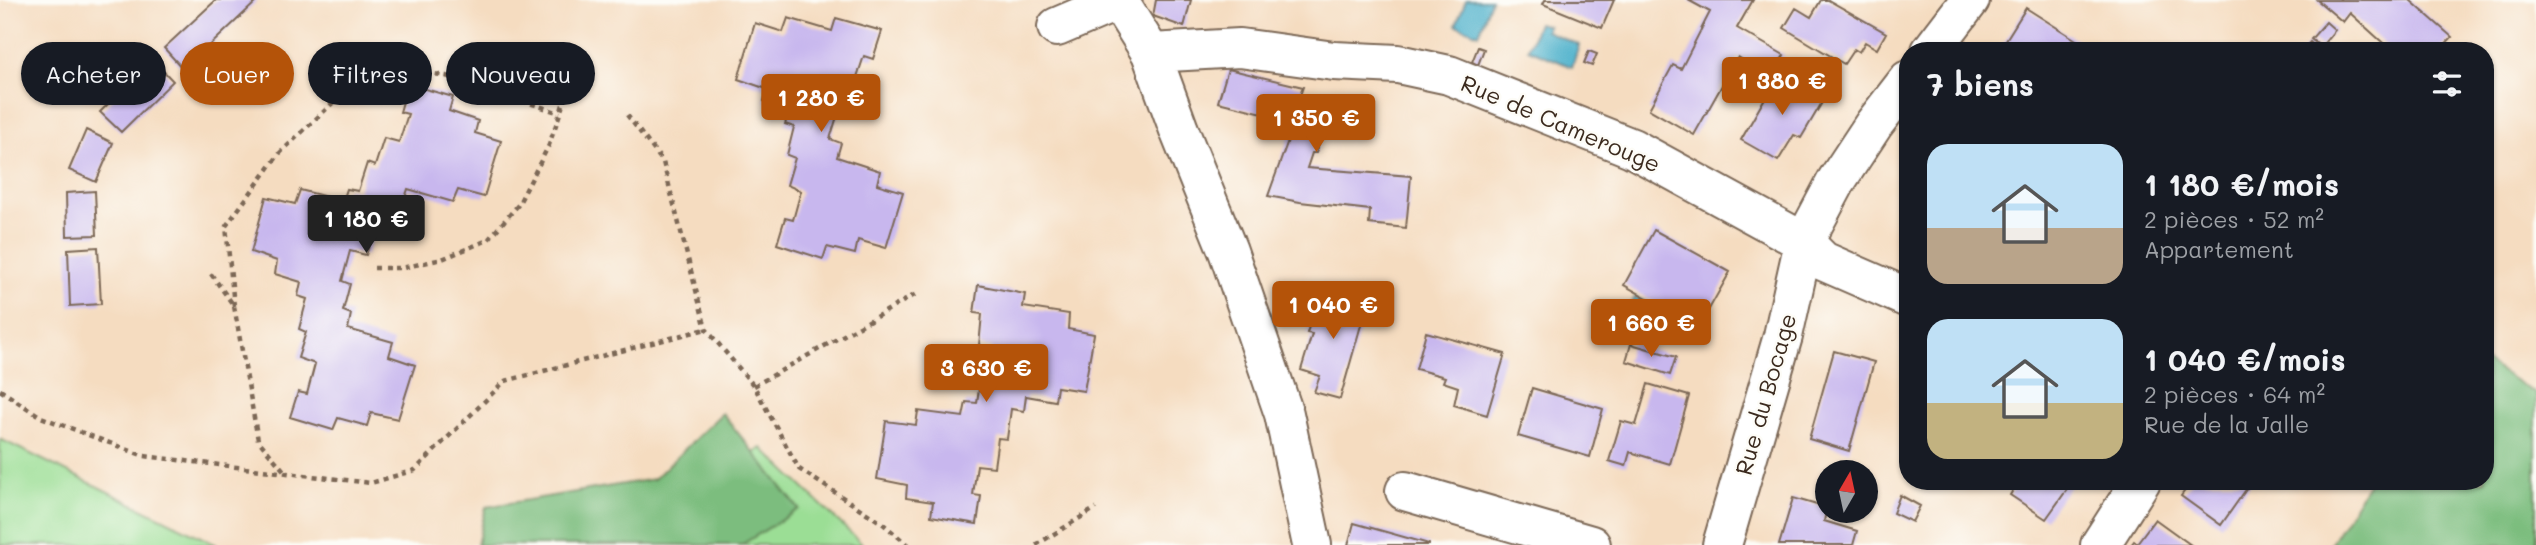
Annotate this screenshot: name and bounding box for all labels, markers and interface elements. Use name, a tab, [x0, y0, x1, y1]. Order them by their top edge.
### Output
chip: Acheter	[21, 42, 166, 105]
chip: Louer	[180, 42, 294, 105]
chip: Filtres	[308, 42, 432, 105]
chip: Nouveau	[446, 42, 595, 105]
pin: 1 380 €	[1717, 58, 1847, 117]
text: 7 biens	[1927, 64, 2034, 104]
text: 1 380 €	[1738, 65, 1826, 95]
icon: filters	[2428, 65, 2466, 103]
street label: Rue de Camerouge	[1457, 67, 1665, 179]
pin: 1 280 €	[756, 74, 886, 134]
text: 1 280 €	[777, 82, 865, 112]
pin: 1 350 €	[1251, 94, 1381, 154]
text: 1 350 €	[1272, 102, 1360, 132]
text: 1 180 €/mois	[2144, 164, 2339, 204]
icon: home	[1983, 172, 2067, 256]
pin: 1 180 €	[301, 196, 431, 255]
text: 1 180 €	[324, 203, 408, 233]
text: 2 pièces · 52 m²	[2144, 204, 2324, 234]
text: Appartement	[2144, 234, 2294, 264]
pin: 1 040 €	[1268, 282, 1398, 341]
text: 1 040 €	[1288, 289, 1378, 319]
pin: 1 660 €	[1586, 300, 1716, 359]
text: 1 660 €	[1607, 307, 1695, 337]
street label: Rue du Bocage	[1728, 310, 1802, 478]
text: 1 040 €/mois	[2144, 339, 2346, 379]
pin: 3 630 €	[921, 344, 1051, 404]
icon: home	[1983, 347, 2067, 431]
text: 3 630 €	[940, 352, 1032, 382]
text: 2 pièces · 64 m²	[2144, 379, 2325, 409]
text: Rue de la Jalle	[2144, 409, 2309, 439]
north arrow	[1815, 460, 1878, 523]
map controls	[1815, 460, 1878, 523]

